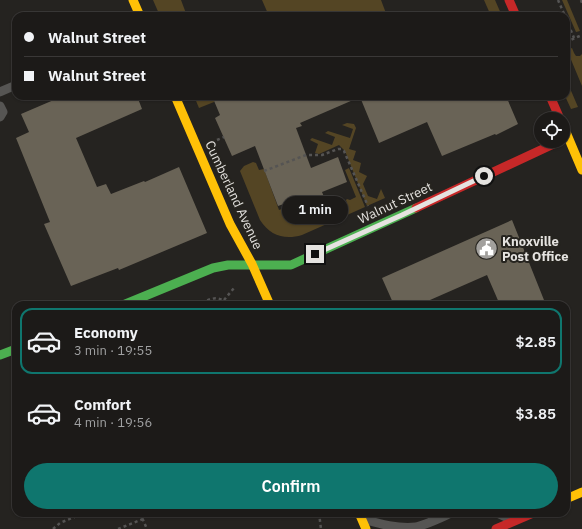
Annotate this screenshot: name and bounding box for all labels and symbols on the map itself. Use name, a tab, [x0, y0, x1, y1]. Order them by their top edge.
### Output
street label: Cumberland Avenue	[201, 138, 267, 252]
route start	[475, 167, 493, 185]
street label: Walnut Street	[355, 178, 435, 228]
callout: 1 min	[282, 196, 348, 224]
place label: Knoxville Post Office	[502, 233, 569, 265]
public building icon: Knoxville Post Office	[473, 235, 499, 261]
route end	[306, 245, 324, 263]

